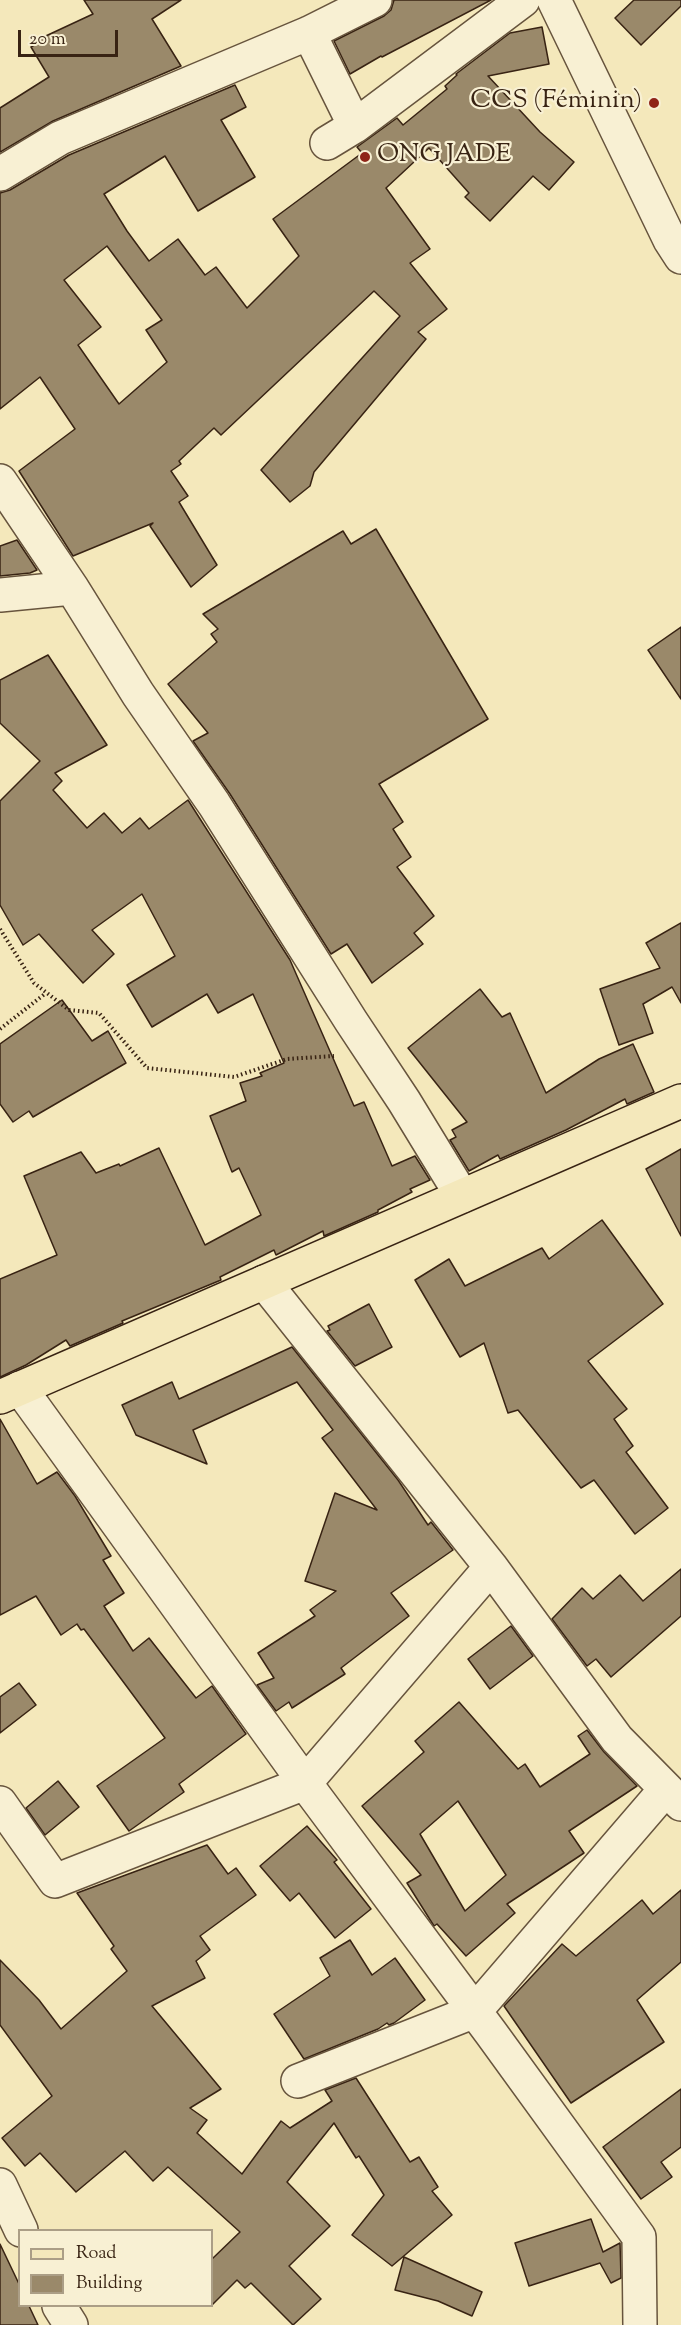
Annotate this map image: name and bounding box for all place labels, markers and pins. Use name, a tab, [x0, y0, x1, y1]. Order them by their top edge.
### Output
place label: CCS (Féminin)	[470, 87, 642, 119]
marker: CCS (Féminin)	[647, 96, 661, 110]
place label: ONG JADE	[377, 141, 511, 173]
marker: ONG JADE	[358, 150, 372, 164]

